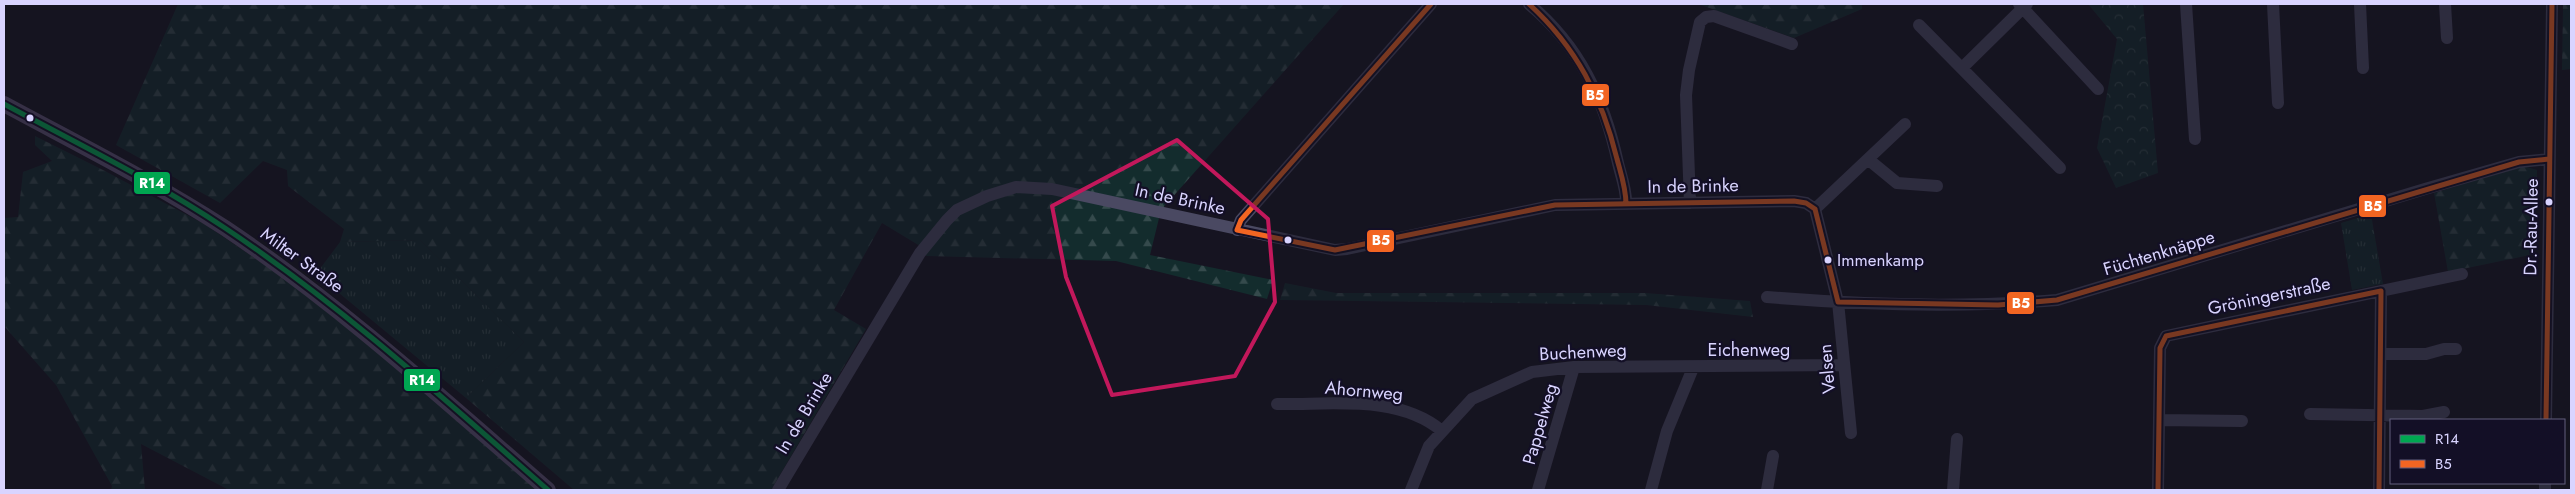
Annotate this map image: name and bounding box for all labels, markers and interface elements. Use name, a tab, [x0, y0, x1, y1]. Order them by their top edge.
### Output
line badge: B5	[1581, 83, 1610, 107]
text: B5	[1586, 85, 1604, 105]
unlabelled marker	[25, 113, 35, 123]
line badge: R14	[133, 171, 171, 195]
street label: In de Brinke	[1647, 172, 1739, 200]
text: R14	[139, 173, 165, 193]
street label: In de Brinke	[1133, 177, 1227, 221]
street label: Dr.-Rau-Allee	[2517, 178, 2545, 276]
line badge: B5	[2358, 194, 2387, 218]
text: B5	[2364, 196, 2382, 216]
unlabelled marker	[2544, 197, 2554, 207]
street label: Milter Straße	[255, 221, 349, 299]
street label: Füchtenknäppe	[2100, 224, 2218, 282]
line badge: B5	[1366, 229, 1395, 253]
text: B5	[1372, 230, 1390, 250]
unlabelled marker	[1283, 235, 1293, 245]
place label: Immenkamp	[1837, 248, 1924, 272]
marker: Immenkamp	[1823, 255, 1833, 265]
street label: Gröningerstraße	[2205, 270, 2333, 322]
line badge: B5	[2006, 291, 2035, 315]
text: B5	[2012, 293, 2030, 313]
street label: Buchenweg	[1539, 337, 1627, 367]
street label: Eichenweg	[1708, 337, 1790, 363]
street label: Velsen	[1812, 343, 1842, 395]
street label: In de Brinke	[769, 367, 839, 459]
line badge: R14	[403, 368, 441, 392]
text: R14	[409, 370, 435, 390]
street label: Ahornweg	[1324, 375, 1404, 407]
street label: Pappelweg	[1516, 380, 1564, 468]
legend	[2390, 419, 2565, 484]
text: R14	[2435, 428, 2459, 450]
text: B5	[2435, 453, 2452, 475]

